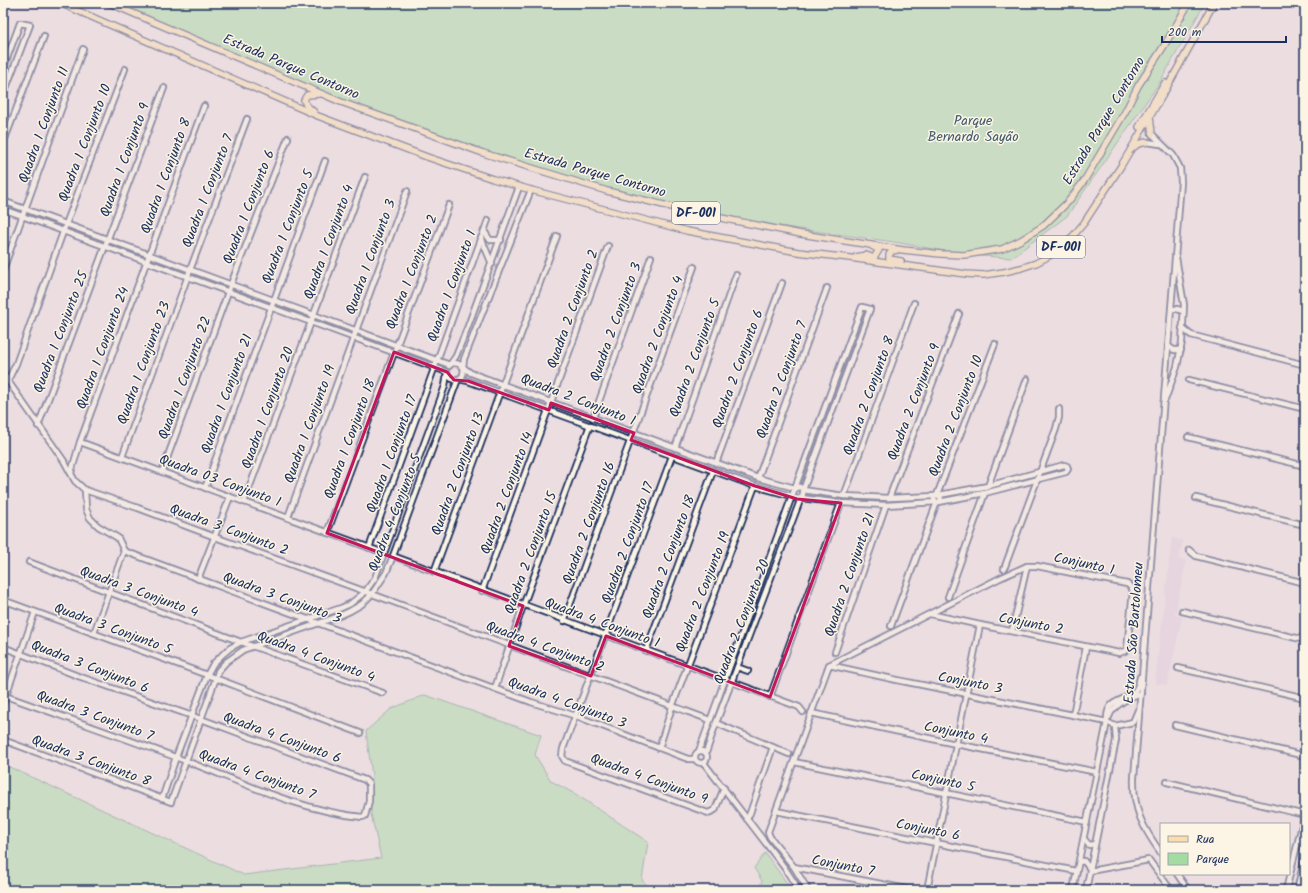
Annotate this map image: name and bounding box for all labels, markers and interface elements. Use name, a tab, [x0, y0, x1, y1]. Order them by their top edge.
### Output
scale bar	[1162, 18, 1286, 44]
text: 200 m	[1168, 23, 1202, 42]
street label: Estrada Parque Contorno	[219, 28, 363, 106]
street label: Estrada Parque Contorno	[1057, 53, 1151, 189]
street label: Quadra 1 Conjunto 11	[13, 64, 75, 186]
street label: Quadra 1 Conjunto 10	[52, 81, 118, 205]
street label: Quadra 1 Conjunto 9	[94, 100, 156, 220]
park label: Parque Bernardo Sayão	[928, 110, 1018, 148]
street label: Quadra 1 Conjunto 8	[135, 114, 197, 237]
street label: Quadra 1 Conjunto 7	[176, 131, 240, 251]
street label: Estrada Parque Contorno	[522, 142, 668, 204]
street label: Quadra 1 Conjunto 6	[217, 146, 281, 268]
street label: Quadra 1 Conjunto 5	[256, 165, 320, 287]
street label: Quadra 1 Conjunto 4	[298, 181, 360, 303]
street label: Quadra 1 Conjunto 3	[340, 196, 402, 318]
road number: DF-001	[672, 202, 720, 224]
street label: Quadra 1 Conjunto 2	[380, 211, 444, 333]
street label: Quadra 1 Conjunto 1	[422, 227, 482, 345]
road number: DF-001	[1037, 236, 1085, 258]
street label: Quadra 2 Conjunto 2	[541, 246, 605, 372]
street label: Quadra 2 Conjunto 3	[584, 259, 648, 385]
street label: Quadra 1 Conjunto 25	[28, 266, 95, 396]
street label: Quadra 2 Conjunto 4	[626, 272, 690, 397]
street label: Quadra 1 Conjunto 24	[71, 283, 136, 412]
street label: Quadra 2 Conjunto 5	[663, 294, 727, 420]
street label: Quadra 1 Conjunto 23	[112, 298, 176, 428]
street label: Quadra 2 Conjunto 6	[706, 307, 770, 431]
street label: Quadra 1 Conjunto 22	[152, 313, 218, 443]
street label: Quadra 2 Conjunto 7	[751, 318, 814, 442]
street label: Quadra 1 Conjunto 21	[195, 331, 259, 457]
street label: Quadra 2 Conjunto 8	[837, 333, 901, 459]
street label: Quadra 2 Conjunto 9	[882, 340, 947, 464]
street label: Quadra 1 Conjunto 20	[236, 344, 300, 472]
street label: Quadra 2 Conjunto 10	[923, 352, 989, 480]
street label: Quadra 1 Conjunto 19	[278, 362, 342, 486]
street label: Quadra 2 Conjunto 1	[517, 368, 639, 432]
street label: Quadra 1 Conjunto 18	[318, 375, 382, 502]
street label: Quadra 1 Conjunto 17	[360, 391, 424, 516]
street label: Quadra 2 Conjunto 13	[426, 409, 490, 539]
street label: Quadra 2 Conjunto 14	[475, 428, 540, 557]
street label: Quadra 03 Conjunto 1	[156, 449, 284, 513]
street label: Quadra 4 Conjunto 5	[362, 450, 428, 575]
street label: Quadra 2 Conjunto 16	[557, 458, 621, 588]
street label: Quadra 2 Conjunto 17	[596, 479, 660, 607]
street label: Quadra 2 Conjunto 15	[499, 487, 564, 617]
street label: Quadra 2 Conjunto 18	[636, 492, 702, 622]
street label: Quadra 3 Conjunto 2	[166, 498, 292, 562]
street label: Quadra 2 Conjunto 21	[818, 510, 882, 640]
street label: Quadra 2 Conjunto 19	[670, 528, 736, 656]
street label: Conjunto 1	[1052, 547, 1116, 581]
street label: Quadra 2 Conjunto 20	[708, 556, 776, 688]
street label: Quadra 3 Conjunto 4	[77, 560, 202, 624]
street label: Estrada São Bartolomeu	[1118, 561, 1150, 704]
street label: Quadra 3 Conjunto 3	[220, 566, 344, 630]
street label: Quadra 4 Conjunto 1	[541, 592, 663, 654]
street label: Quadra 3 Conjunto 5	[51, 597, 177, 661]
street label: Conjunto 2	[997, 607, 1065, 641]
street label: Quadra 4 Conjunto 2	[483, 615, 607, 679]
street label: Quadra 4 Conjunto 4	[254, 625, 378, 689]
street label: Quadra 3 Conjunto 6	[28, 634, 152, 700]
street label: Conjunto 3	[936, 666, 1004, 700]
street label: Quadra 4 Conjunto 3	[505, 671, 629, 735]
street label: Quadra 3 Conjunto 7	[33, 685, 157, 748]
street label: Quadra 4 Conjunto 6	[220, 706, 344, 770]
street label: Conjunto 4	[922, 715, 990, 751]
street label: Quadra 3 Conjunto 8	[28, 729, 154, 793]
street label: Quadra 4 Conjunto 7	[195, 744, 319, 807]
street label: Quadra 4 Conjunto 9	[587, 748, 711, 811]
street label: Conjunto 5	[909, 763, 978, 799]
street label: Conjunto 6	[894, 813, 962, 847]
legend	[1160, 823, 1290, 875]
text: Rua	[1196, 830, 1215, 849]
street label: Conjunto 7	[810, 849, 877, 883]
text: Parque	[1196, 850, 1230, 869]

